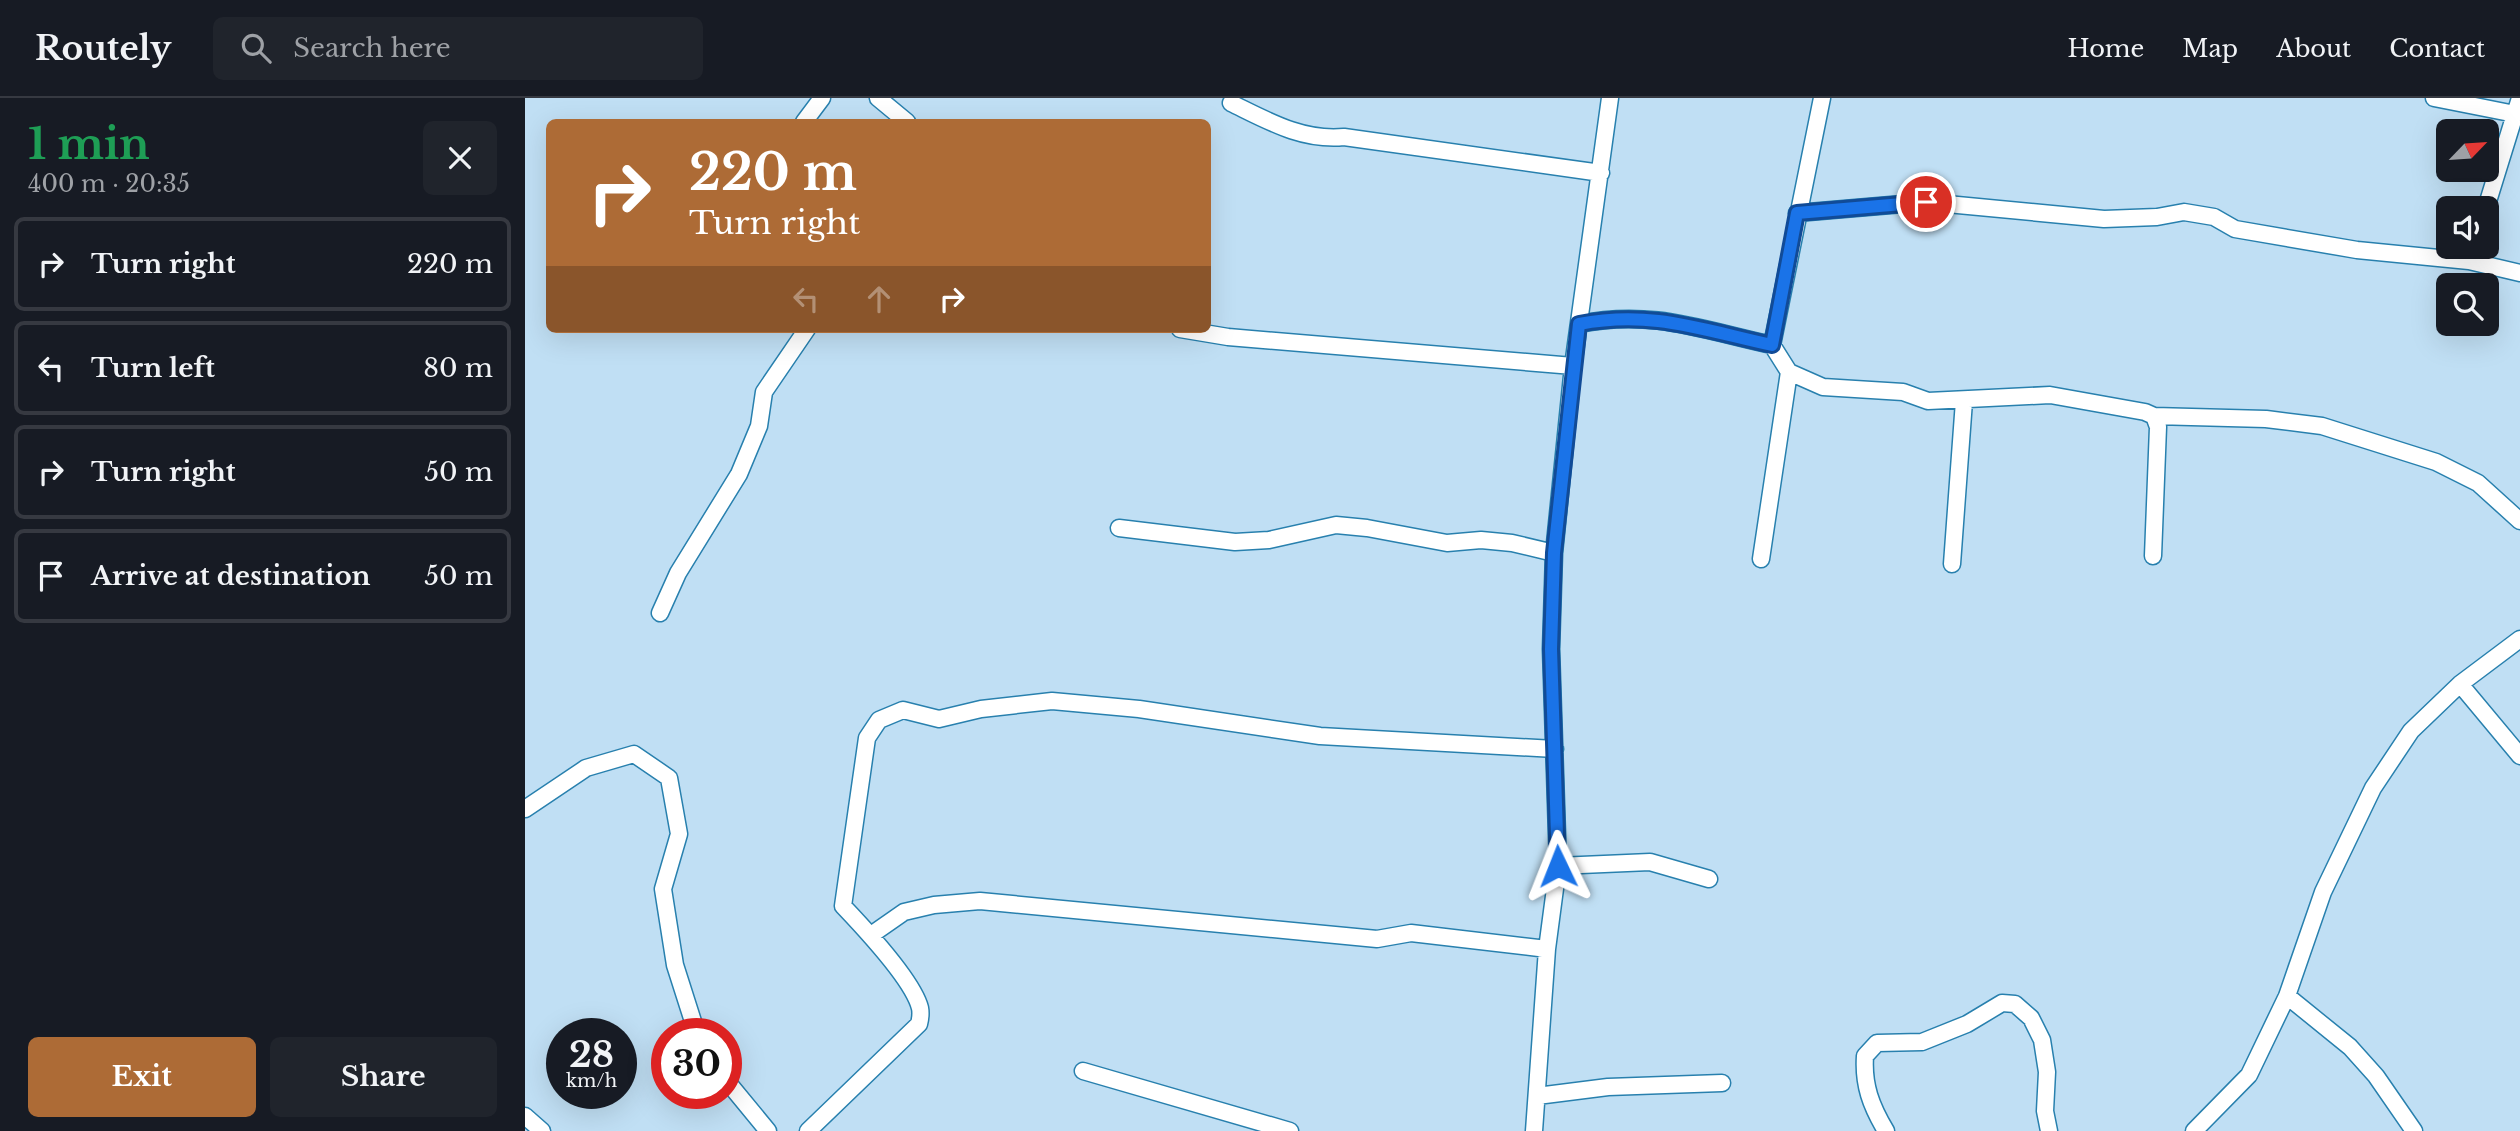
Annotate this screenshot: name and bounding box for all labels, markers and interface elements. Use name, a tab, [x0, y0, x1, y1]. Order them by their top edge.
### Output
search box	[213, 17, 703, 80]
text: Routely	[35, 28, 171, 69]
icon: search	[237, 29, 275, 67]
text: Search here	[293, 32, 451, 64]
text: Home	[2068, 34, 2144, 63]
text: Map	[2182, 34, 2238, 63]
text: About	[2276, 34, 2351, 63]
text: Contact	[2389, 34, 2485, 63]
text: 1 min	[28, 118, 150, 170]
north arrow	[2436, 119, 2499, 182]
map controls	[2436, 119, 2499, 336]
button: close	[423, 121, 497, 195]
text: 220 m	[689, 142, 857, 203]
icon: right	[574, 147, 665, 238]
text: 400 m · 20:35	[28, 170, 190, 198]
pin	[1896, 172, 1956, 232]
icon: arrive	[1907, 183, 1945, 221]
button: sound	[2436, 196, 2499, 259]
text: Turn right	[689, 203, 860, 243]
icon: right	[32, 245, 70, 283]
text: Turn right	[91, 248, 236, 280]
text: 220 m	[407, 248, 493, 280]
button: search	[2436, 273, 2499, 336]
icon: left	[787, 280, 825, 318]
icon: ahead	[860, 280, 898, 318]
icon: right	[933, 280, 971, 318]
icon: left	[32, 349, 70, 387]
text: Turn left	[91, 352, 215, 384]
text: 80 m	[423, 352, 493, 384]
icon: right	[32, 453, 70, 491]
text: Turn right	[91, 456, 236, 488]
text: 50 m	[424, 456, 493, 488]
icon: arrive	[32, 557, 70, 595]
text: Arrive at destination	[91, 560, 371, 592]
text: 50 m	[424, 560, 493, 592]
position arrow	[1521, 829, 1595, 903]
speed limit sign: 30	[651, 1018, 742, 1109]
text: 28	[569, 1033, 614, 1076]
button: Exit	[28, 1037, 256, 1117]
button: Share	[270, 1037, 497, 1117]
text: km/h	[566, 1070, 617, 1092]

